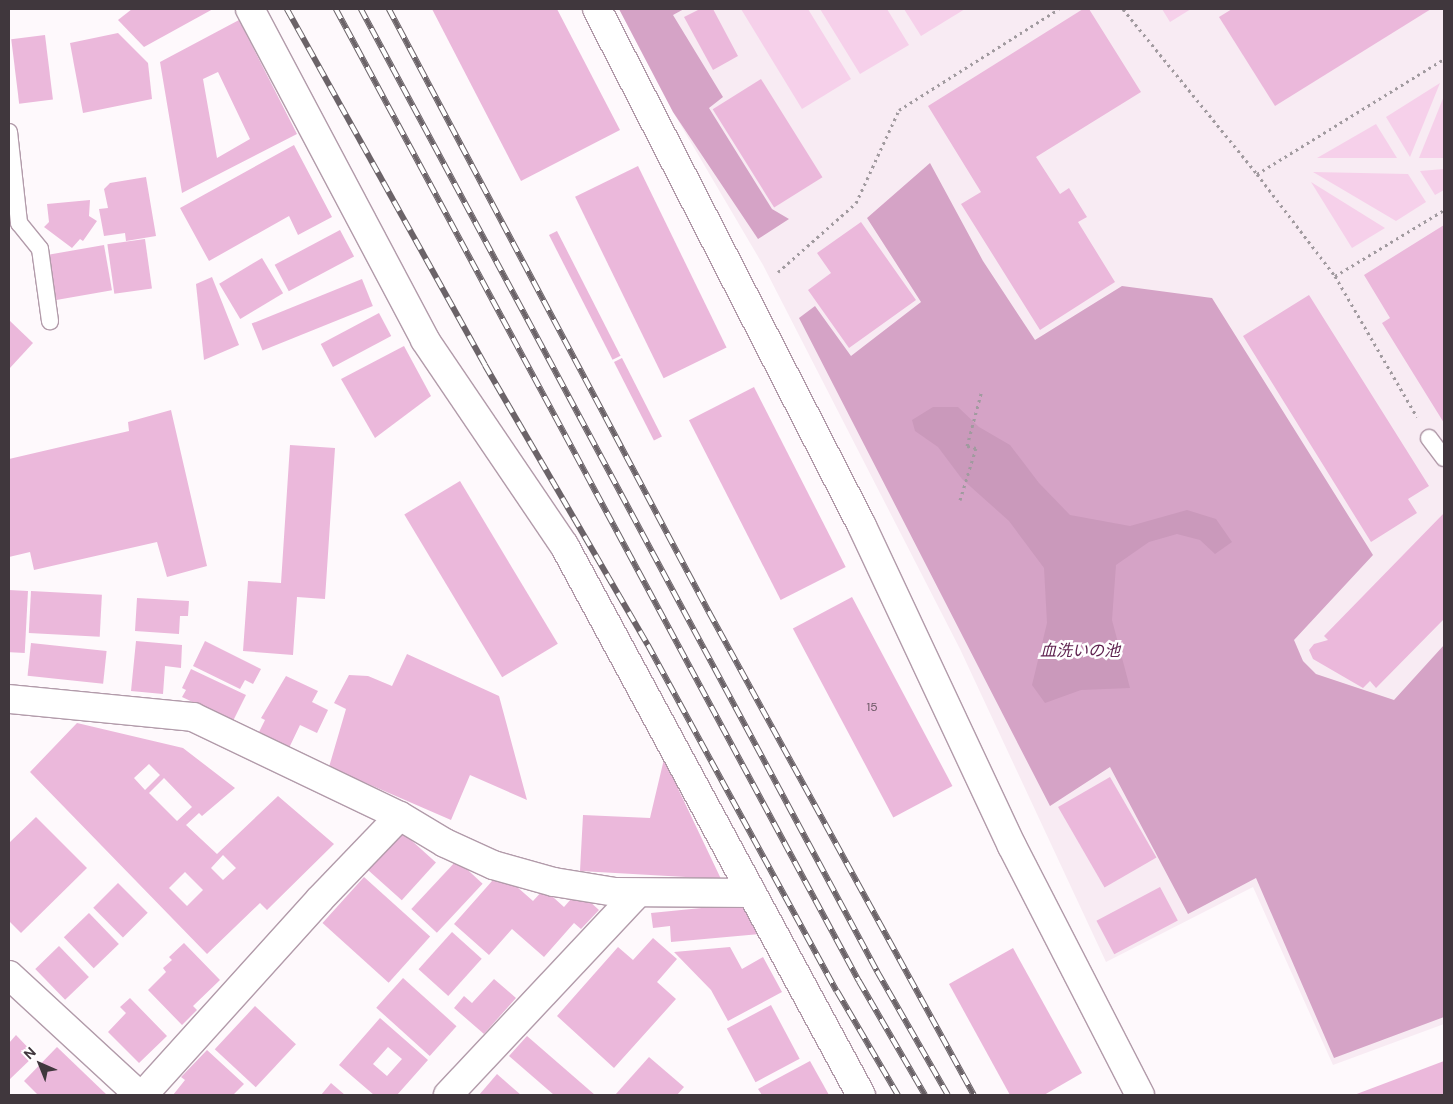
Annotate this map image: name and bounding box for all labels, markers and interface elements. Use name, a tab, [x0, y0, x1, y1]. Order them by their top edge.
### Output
water label: 血洗いの池	[1040, 641, 1120, 661]
house number: 15	[866, 701, 878, 715]
north arrow	[15, 1039, 65, 1089]
text: N	[20, 1043, 40, 1063]

